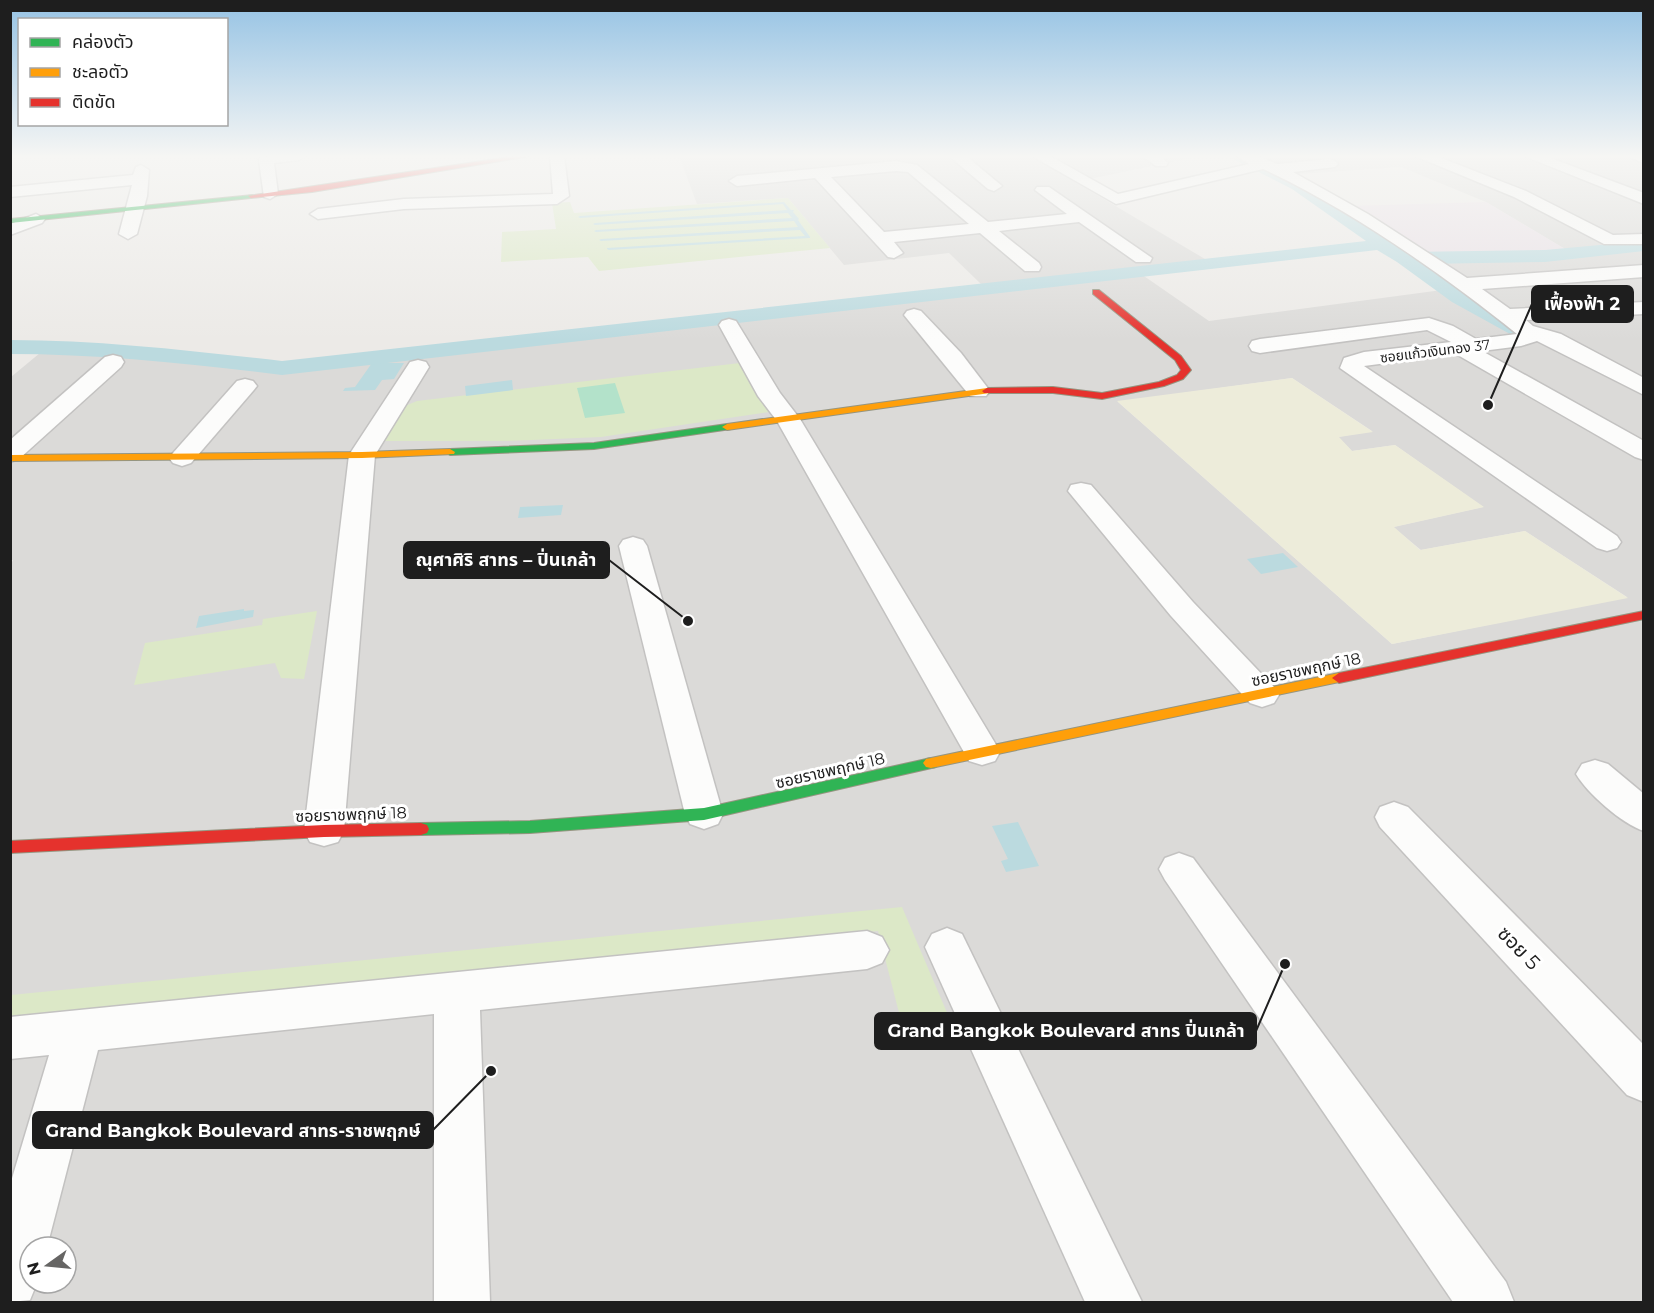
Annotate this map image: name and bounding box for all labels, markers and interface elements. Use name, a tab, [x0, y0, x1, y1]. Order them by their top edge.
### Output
legend	[18, 18, 228, 126]
text: คล่องตัว	[72, 31, 134, 53]
text: ชะลอตัว	[72, 61, 129, 83]
text: ติดขัด	[72, 91, 115, 113]
callout: เฟื้องฟ้า 2	[1532, 286, 1633, 322]
text: เฟื้องฟ้า 2	[1544, 291, 1620, 315]
street label: ซอยแก้วเงินทอง 37	[1379, 335, 1491, 367]
callout: ณุศาศิริ สาทร – ปิ่นเกล้า	[404, 542, 609, 578]
text: ณุศาศิริ สาทร – ปิ่นเกล้า	[416, 548, 596, 571]
street label: ซอยราชพฤกษ์ 18	[1250, 649, 1363, 690]
street label: ซอยราชพฤกษ์ 18	[774, 749, 887, 792]
street label: ซอยราชพฤกษ์ 18	[295, 803, 407, 826]
street label: ซอย 5	[1493, 921, 1545, 975]
callout: Grand Bangkok Boulevard สาทร ปิ่นเกล้า	[875, 1013, 1256, 1049]
text: Grand Bangkok Boulevard สาทร ปิ่นเกล้า	[888, 1019, 1245, 1042]
callout: Grand Bangkok Boulevard สาทร-ราชพฤกษ์	[33, 1112, 433, 1148]
text: Grand Bangkok Boulevard สาทร-ราชพฤกษ์	[45, 1120, 421, 1142]
north arrow	[18, 1235, 78, 1295]
text: N	[23, 1260, 45, 1277]

